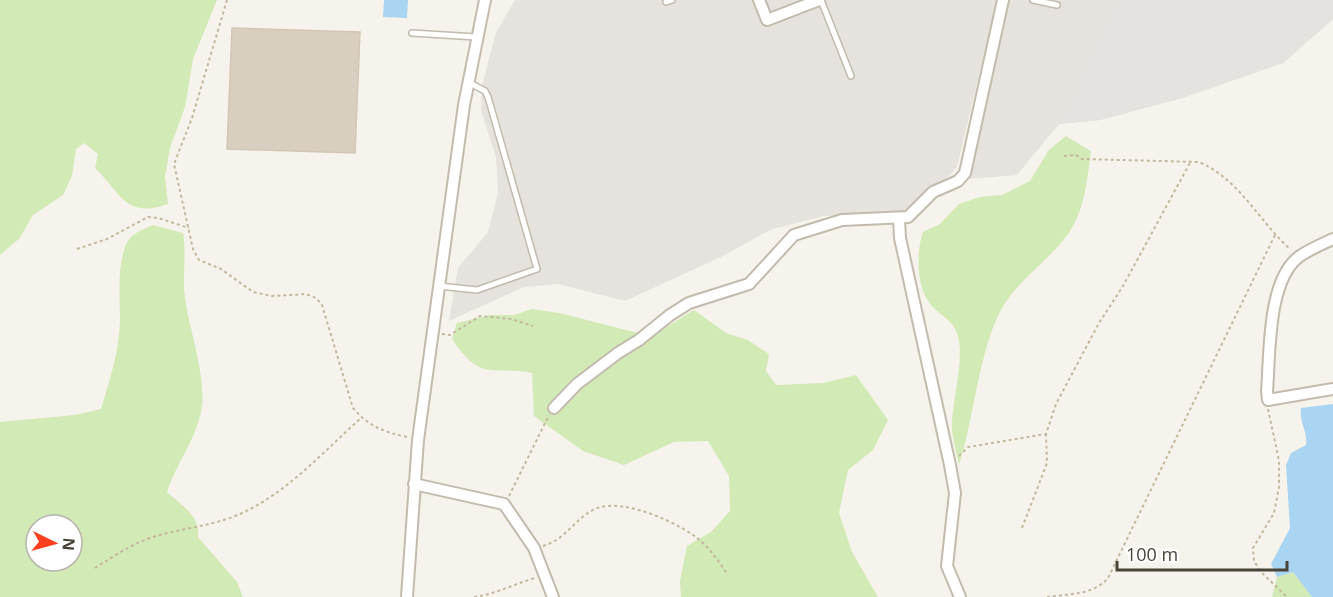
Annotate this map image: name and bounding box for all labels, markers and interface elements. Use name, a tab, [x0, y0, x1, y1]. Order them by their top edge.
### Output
north arrow	[24, 513, 84, 573]
scale bar	[1117, 534, 1286, 572]
text: N	[57, 537, 80, 552]
text: 100 m	[1126, 542, 1178, 566]

